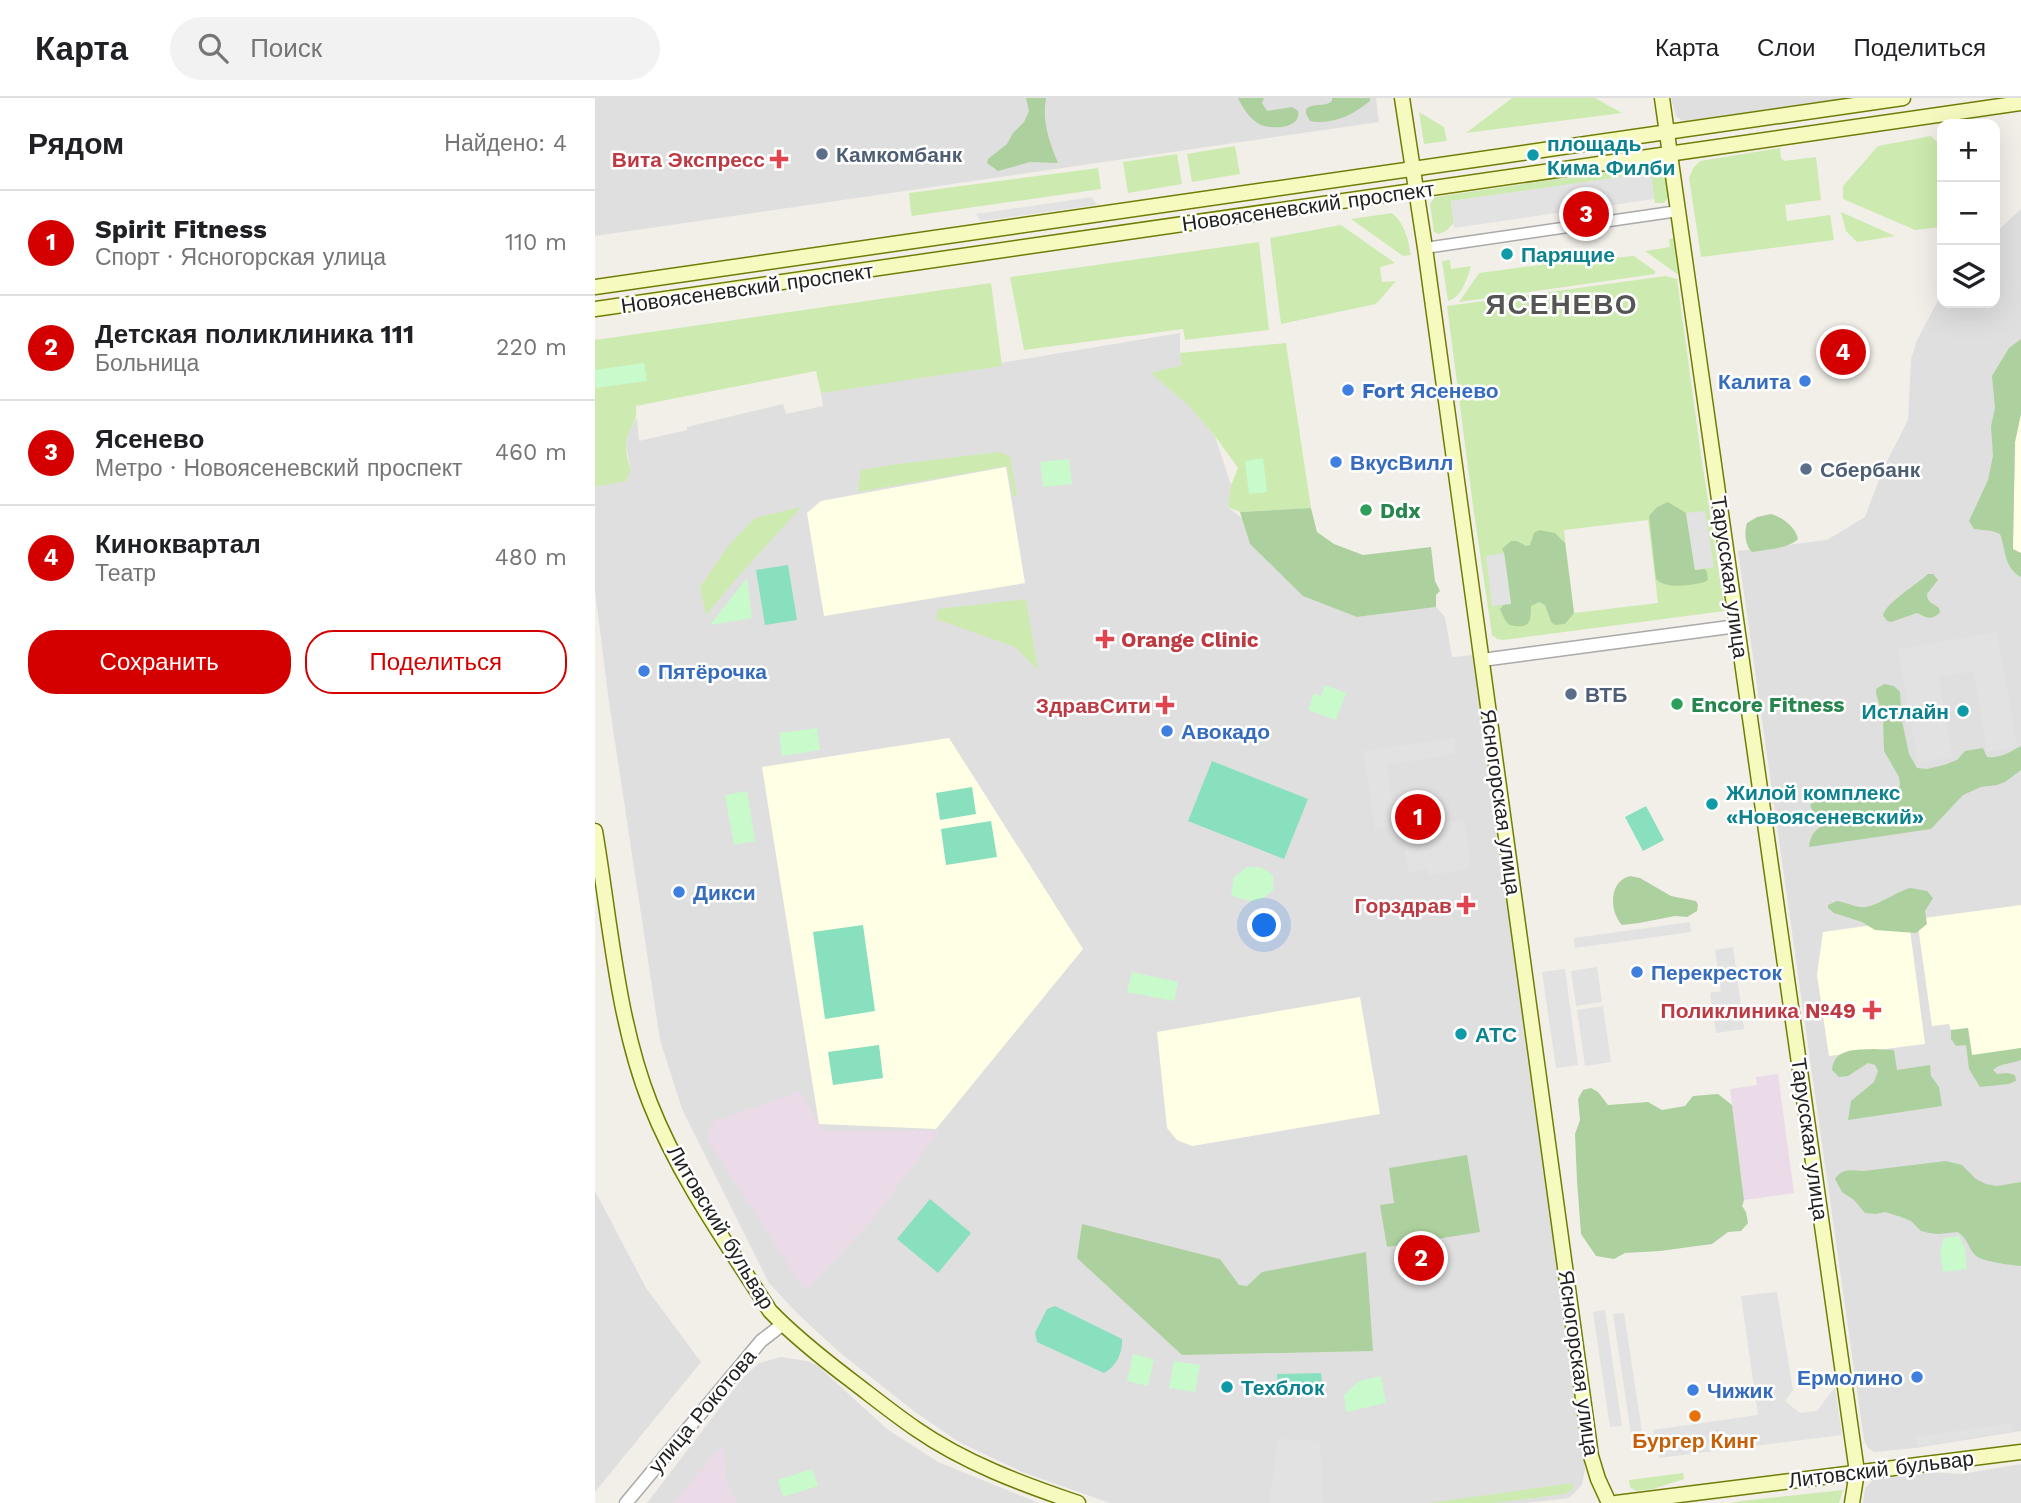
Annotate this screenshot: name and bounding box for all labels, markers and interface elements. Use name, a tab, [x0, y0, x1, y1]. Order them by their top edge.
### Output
search box	[170, 17, 660, 80]
text: Карта	[35, 29, 128, 68]
icon: search	[194, 29, 232, 67]
text: Поиск	[250, 33, 322, 63]
text: Карта	[1655, 34, 1719, 62]
text: Слои	[1757, 34, 1815, 62]
text: Поделиться	[1853, 34, 1986, 62]
map controls	[1937, 119, 2000, 308]
button: +	[1937, 119, 2000, 182]
text: Рядом	[28, 126, 124, 161]
text: Найдено: 4	[444, 130, 567, 157]
place label: площадь Кима Филби	[1547, 131, 1675, 180]
place label: Камкомбанк	[836, 142, 963, 167]
marker: Камкомбанк	[814, 146, 830, 162]
place label: Вита Экспресс	[612, 147, 765, 172]
marker: площадь Кима Филби	[1525, 147, 1541, 163]
marker: Вита Экспресс	[771, 151, 787, 167]
street label: Новоясеневский проспект	[1180, 176, 1436, 236]
button: −	[1937, 182, 2000, 245]
pin: 3	[1563, 188, 1609, 240]
text: Spirit Fitness	[95, 214, 267, 244]
text: 1	[46, 229, 56, 256]
text: 110 m	[505, 229, 567, 256]
place label: Парящие	[1521, 242, 1615, 267]
text: Спорт · Ясногорская улица	[95, 244, 386, 271]
button: layers	[1937, 245, 2000, 308]
marker: Парящие	[1499, 246, 1515, 262]
street label: Новоясеневский проспект	[619, 258, 875, 318]
district label: ЯСЕНЕВО	[1485, 288, 1639, 321]
text: Детская поликлиника 111	[95, 319, 414, 349]
pin: 4	[1820, 326, 1866, 378]
text: 2	[44, 334, 58, 361]
text: 220 m	[496, 334, 567, 361]
text: Больница	[95, 350, 199, 377]
place label: Калита	[1718, 369, 1791, 394]
marker: Калита	[1797, 373, 1813, 389]
place label: Fort Ясенево	[1362, 378, 1499, 403]
marker: Fort Ясенево	[1340, 382, 1356, 398]
text: Ясенево	[95, 424, 204, 454]
text: 3	[44, 439, 58, 466]
text: 460 m	[495, 439, 567, 466]
place label: ВкусВилл	[1350, 450, 1453, 475]
marker: ВкусВилл	[1328, 454, 1344, 470]
text: Метро · Новоясеневский проспект	[95, 455, 463, 482]
place label: Сбербанк	[1820, 457, 1921, 482]
marker: Сбербанк	[1798, 461, 1814, 477]
street label: Тарусская улица	[1706, 494, 1754, 660]
place label: Ddx	[1380, 498, 1421, 523]
marker: Ddx	[1358, 502, 1374, 518]
text: Киноквартал	[95, 529, 261, 559]
text: 4	[44, 544, 58, 571]
text: 480 m	[495, 544, 567, 571]
text: Театр	[95, 560, 156, 587]
place label: Orange Clinic	[1121, 627, 1259, 652]
marker: Orange Clinic	[1095, 629, 1115, 649]
button: Сохранить	[28, 630, 291, 694]
button: Поделиться	[305, 630, 567, 694]
place label: Пятёрочка	[658, 659, 767, 684]
marker: Пятёрочка	[636, 663, 652, 679]
place label: ВТБ	[1585, 682, 1627, 707]
marker: ВТБ	[1563, 686, 1579, 702]
place label: Encore Fitness	[1691, 692, 1845, 717]
place label: ЗдравСити	[1036, 693, 1151, 718]
marker: Encore Fitness	[1669, 696, 1685, 712]
marker: ЗдравСити	[1157, 697, 1173, 713]
place label: Истлайн	[1862, 699, 1949, 724]
marker: Истлайн	[1955, 703, 1971, 719]
street label: Ясногорская улица	[1476, 707, 1526, 897]
place label: Авокадо	[1181, 719, 1270, 744]
marker: Авокадо	[1159, 723, 1175, 739]
place label: Жилой комплекс «Новоясеневский»	[1725, 780, 1924, 829]
pin: 1	[1395, 791, 1441, 843]
marker: Жилой комплекс «Новоясеневский»	[1704, 796, 1720, 812]
place label: Дикси	[693, 880, 756, 905]
marker: Дикси	[671, 884, 687, 900]
place label: Горздрав	[1355, 893, 1452, 918]
marker: Горздрав	[1458, 897, 1474, 913]
your location	[1247, 908, 1281, 942]
place label: Перекресток	[1651, 960, 1783, 985]
marker: Перекресток	[1629, 964, 1645, 980]
place label: Поликлиника №49	[1661, 998, 1856, 1023]
marker: Поликлиника №49	[1862, 1000, 1882, 1020]
place label: АТС	[1475, 1022, 1517, 1047]
marker: АТС	[1453, 1026, 1469, 1042]
street label: Тарусская улица	[1786, 1056, 1834, 1222]
street label: Литовский бульвар	[662, 1140, 780, 1314]
pin: 2	[1398, 1232, 1444, 1284]
street label: Ясногорская улица	[1554, 1268, 1604, 1458]
street label: улица Рокотова	[643, 1344, 761, 1478]
place label: Ермолино	[1797, 1365, 1903, 1390]
marker: Ермолино	[1909, 1369, 1925, 1385]
place label: Техблок	[1241, 1375, 1325, 1400]
place label: Чижик	[1707, 1378, 1773, 1403]
marker: Техблок	[1219, 1379, 1235, 1395]
marker: Чижик	[1685, 1382, 1701, 1398]
marker: Бургер Кинг	[1687, 1408, 1703, 1424]
place label: Бургер Кинг	[1632, 1428, 1758, 1453]
street label: Литовский бульвар	[1787, 1445, 1975, 1493]

